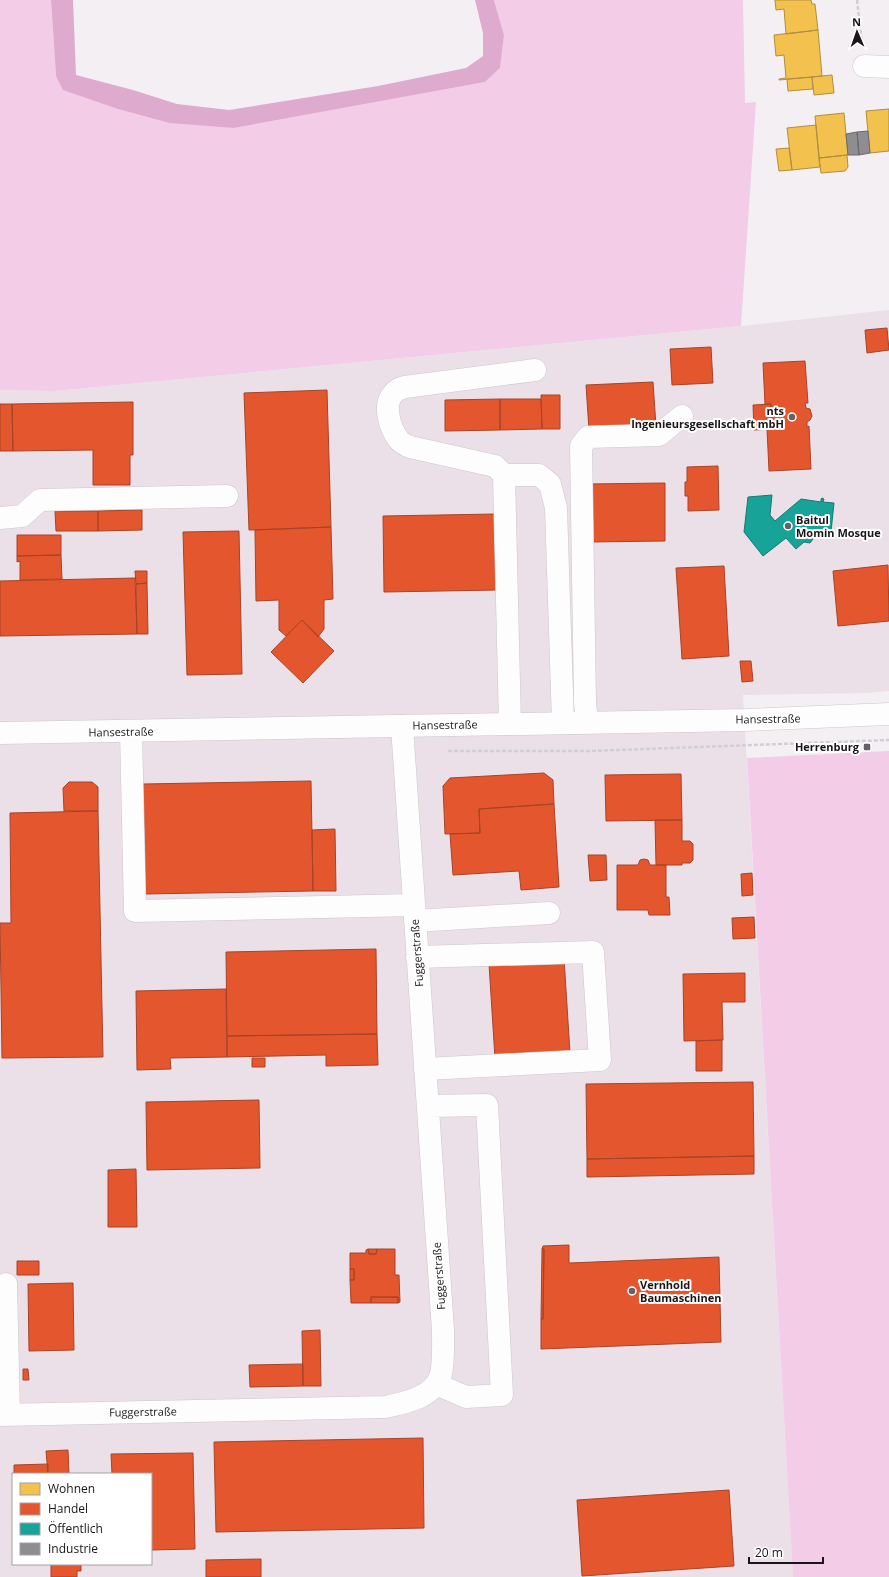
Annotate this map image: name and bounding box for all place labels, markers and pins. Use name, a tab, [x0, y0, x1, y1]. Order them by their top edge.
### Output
place label: nts Ingenieursgesellschaft mbH	[631, 403, 785, 431]
marker: nts Ingenieursgesellschaft mbH	[787, 412, 797, 422]
place label: Baitul Momin Mosque	[796, 512, 881, 540]
marker: Baitul Momin Mosque	[783, 521, 793, 531]
place label: Herrenburg	[795, 739, 860, 754]
marker: Herrenburg	[862, 742, 872, 752]
place label: Vernhold Baumaschinen	[640, 1277, 721, 1305]
marker: Vernhold Baumaschinen	[627, 1286, 637, 1296]

